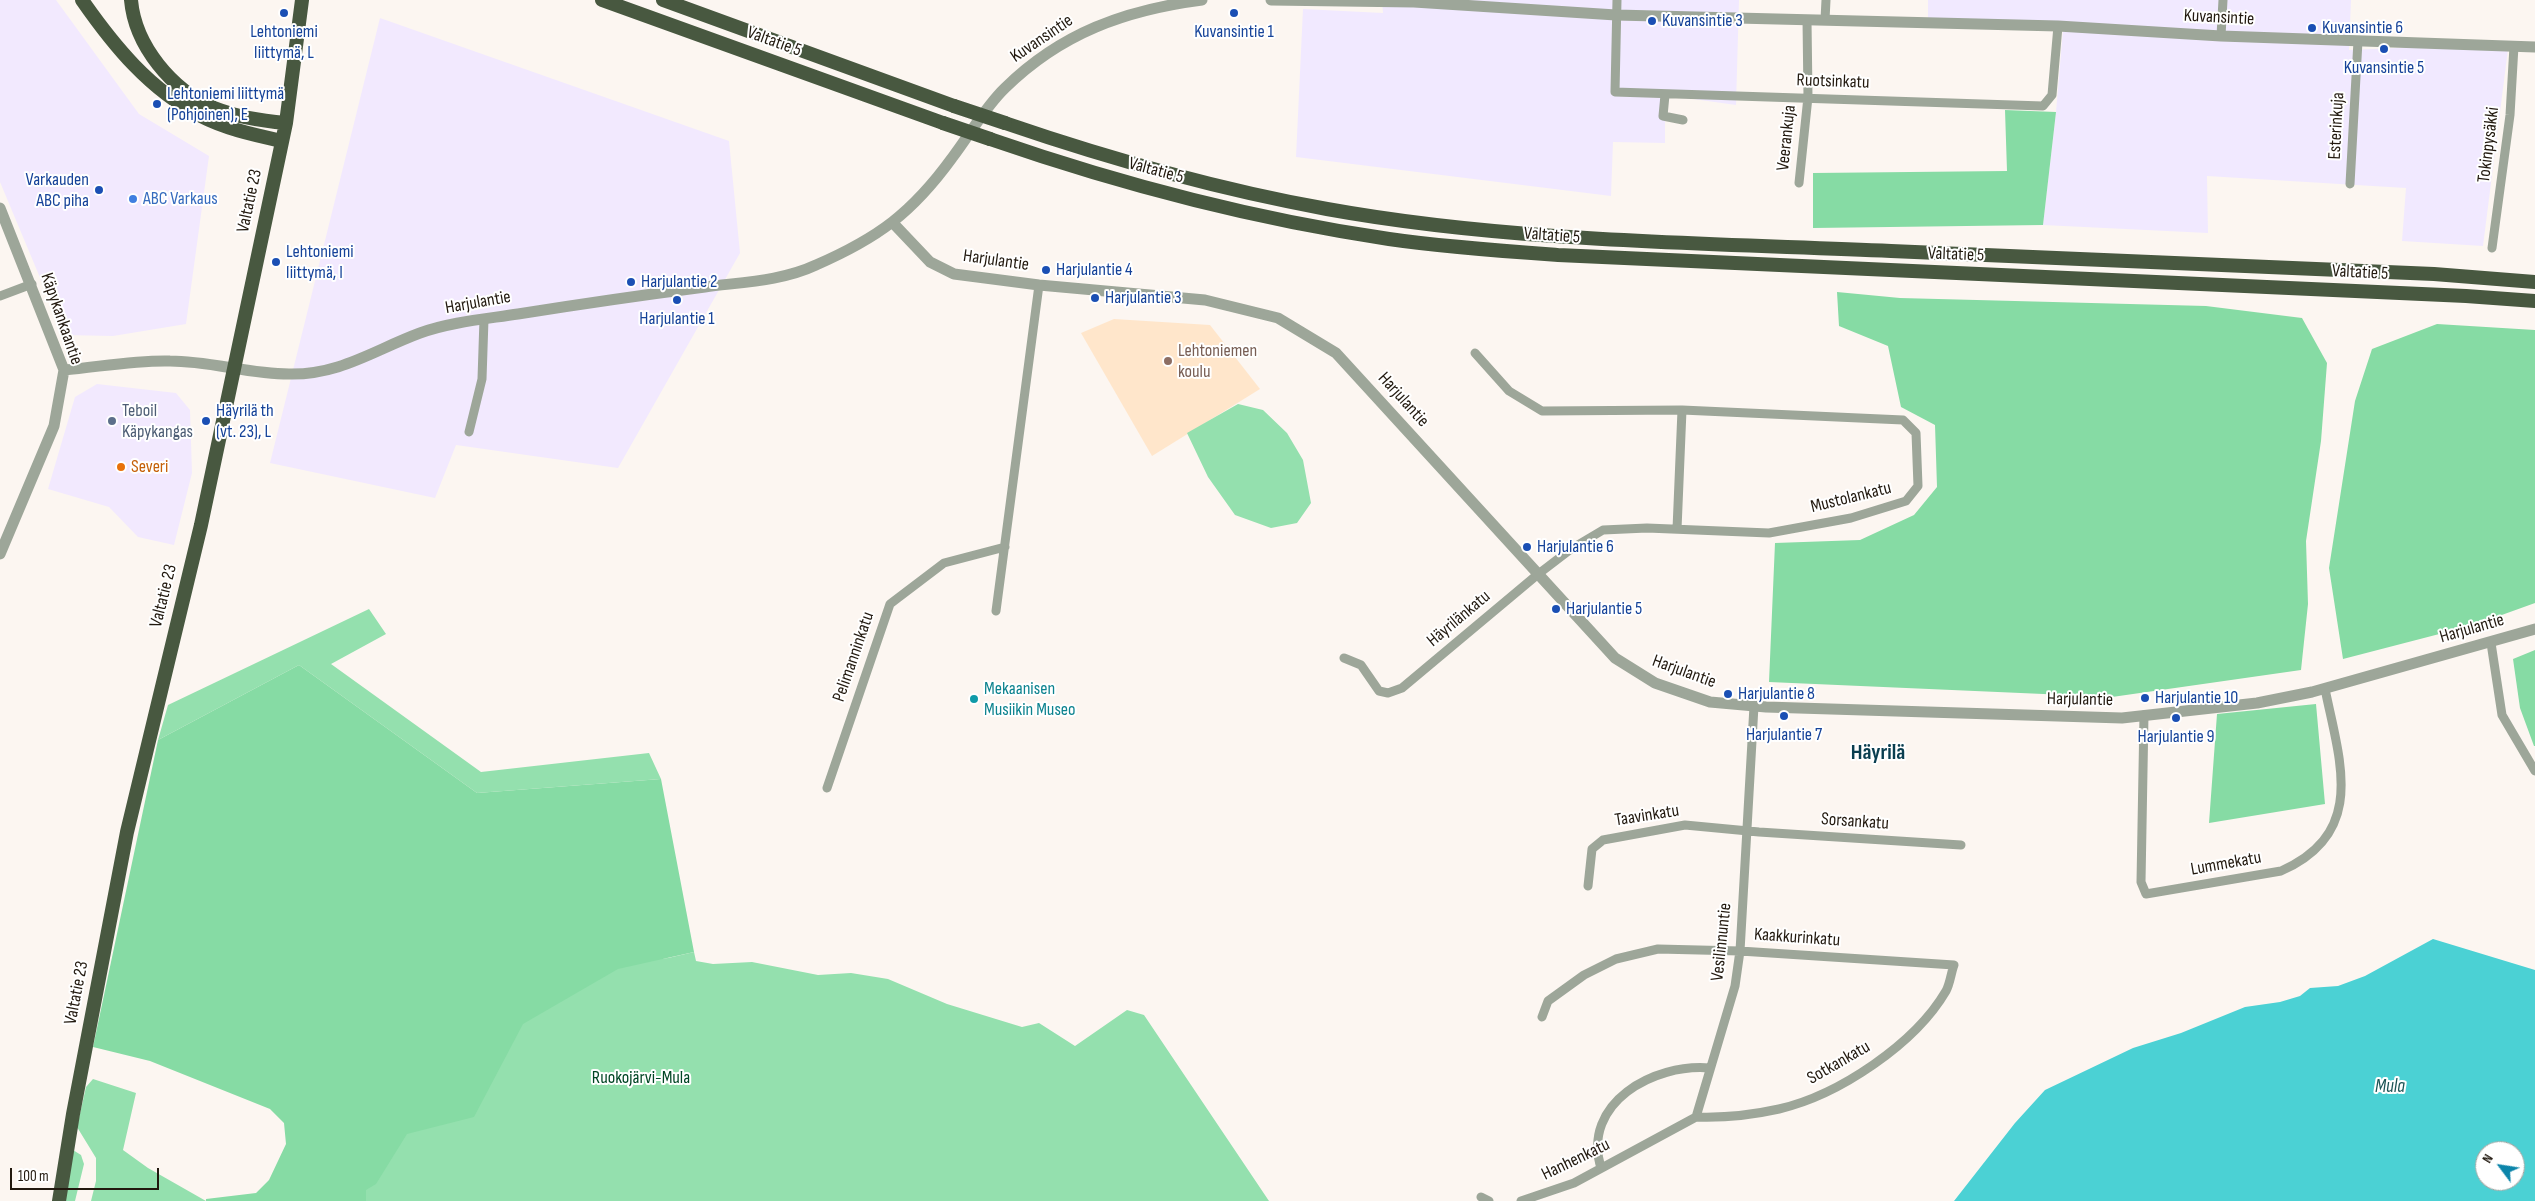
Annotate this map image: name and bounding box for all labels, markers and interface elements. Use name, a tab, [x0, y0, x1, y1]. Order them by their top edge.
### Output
street label: Kuvansintie	[2183, 5, 2255, 31]
marker: Lehtoniemi liittymä, L	[278, 7, 290, 19]
marker: Kuvansintie 1	[1228, 7, 1240, 19]
street label: Kuvansintie	[1007, 10, 1077, 68]
place label: Kuvansintie 3	[1662, 10, 1743, 32]
marker: Kuvansintie 3	[1646, 15, 1658, 27]
place label: Kuvansintie 6	[2322, 17, 2403, 39]
place label: Lehtoniemi liittymä, L	[250, 21, 318, 64]
place label: Kuvansintie 1	[1194, 21, 1274, 43]
street label: Valtatie 5	[744, 22, 804, 62]
marker: Kuvansintie 6	[2306, 22, 2318, 34]
marker: Kuvansintie 5	[2378, 43, 2390, 55]
place label: Kuvansintie 5	[2344, 57, 2424, 79]
street label: Ruotsinkatu	[1796, 70, 1870, 94]
place label: Lehtoniemi liittymä (Pohjoinen), E	[167, 83, 284, 126]
street label: Esterinkuja	[2324, 92, 2350, 160]
marker: Lehtoniemi liittymä (Pohjoinen), E	[151, 98, 163, 110]
street label: Veerankuja	[1773, 104, 1801, 172]
street label: Tokinpysäkki	[2474, 106, 2504, 184]
street label: Valtatie 5	[1126, 153, 1186, 189]
street label: Valtatie 23	[233, 167, 267, 235]
place label: Varkauden ABC piha	[26, 169, 89, 212]
marker: Varkauden ABC piha	[93, 184, 105, 196]
place label: ABC Varkaus	[143, 188, 218, 210]
marker: ABC Varkaus	[127, 193, 139, 205]
street label: Valtatie 5	[1523, 223, 1581, 249]
place label: Lehtoniemi liittymä, I	[286, 241, 354, 284]
street label: Valtatie 5	[1927, 243, 1985, 267]
street label: Harjulantie	[962, 246, 1030, 276]
marker: Lehtoniemi liittymä, I	[270, 256, 282, 268]
place label: Harjulantie 4	[1056, 259, 1133, 281]
street label: Valtatie 5	[2331, 261, 2389, 285]
marker: Harjulantie 4	[1040, 264, 1052, 276]
street label: Käpykankaantie	[35, 270, 87, 368]
place label: Harjulantie 2	[641, 271, 717, 293]
marker: Harjulantie 2	[625, 276, 637, 288]
street label: Harjulantie	[444, 287, 512, 319]
place label: Harjulantie 3	[1105, 287, 1182, 309]
marker: Harjulantie 3	[1089, 292, 1101, 304]
marker: Harjulantie 1	[671, 294, 683, 306]
place label: Harjulantie 1	[639, 308, 715, 330]
place label: Lehtoniemen koulu	[1178, 340, 1257, 382]
marker: Lehtoniemen koulu	[1162, 355, 1174, 367]
street label: Harjulantie	[1373, 368, 1433, 432]
place label: Teboil Käpykangas	[122, 400, 193, 442]
place label: Häyrilä th (vt. 23), L	[216, 400, 274, 442]
marker: Teboil Käpykangas	[106, 415, 118, 427]
marker: Häyrilä th (vt. 23), L	[200, 415, 212, 427]
place label: Severi	[131, 456, 168, 478]
marker: Severi	[115, 461, 127, 473]
street label: Mustolankatu	[1808, 478, 1894, 518]
place label: Harjulantie 6	[1537, 536, 1614, 558]
marker: Harjulantie 6	[1521, 541, 1533, 553]
street label: Valtatie 23	[146, 562, 182, 630]
street label: Häyrilänkatu	[1423, 586, 1495, 652]
place label: Harjulantie 5	[1566, 598, 1642, 620]
marker: Harjulantie 5	[1550, 603, 1562, 615]
street label: Pelimanninkatu	[829, 609, 879, 705]
street label: Harjulantie	[2437, 609, 2507, 649]
street label: Harjulantie	[1649, 651, 1719, 693]
place label: Mekaanisen Musiikin Museo	[984, 678, 1076, 721]
place label: Harjulantie 8	[1738, 683, 1815, 705]
place label: Harjulantie 10	[2155, 687, 2238, 709]
marker: Harjulantie 8	[1722, 688, 1734, 700]
street label: Harjulantie	[2047, 689, 2113, 711]
marker: Harjulantie 10	[2139, 692, 2151, 704]
marker: Mekaanisen Musiikin Museo	[968, 693, 980, 705]
marker: Harjulantie 7	[1778, 710, 1790, 722]
marker: Harjulantie 9	[2170, 712, 2182, 724]
place label: Harjulantie 7	[1746, 724, 1822, 746]
place label: Harjulantie 9	[2137, 726, 2215, 748]
district label: Häyrilä	[1851, 740, 1905, 766]
street label: Taavinkatu	[1613, 800, 1681, 832]
street label: Sorsankatu	[1820, 809, 1890, 835]
street label: Lummekatu	[2189, 847, 2263, 881]
street label: Vesilinnuntie	[1707, 902, 1737, 982]
street label: Kaakkurinkatu	[1753, 924, 1841, 952]
street label: Valtatie 23	[60, 959, 94, 1027]
street label: Sotkankatu	[1804, 1036, 1874, 1090]
park label: Ruokojärvi-Mula	[592, 1067, 690, 1089]
water label: Mula	[2375, 1076, 2405, 1098]
street label: Hanhenkatu	[1538, 1134, 1614, 1186]
north arrow	[2475, 1141, 2525, 1191]
text: N	[2478, 1151, 2497, 1166]
scale bar	[12, 1158, 161, 1190]
text: 100 m	[18, 1167, 49, 1186]

